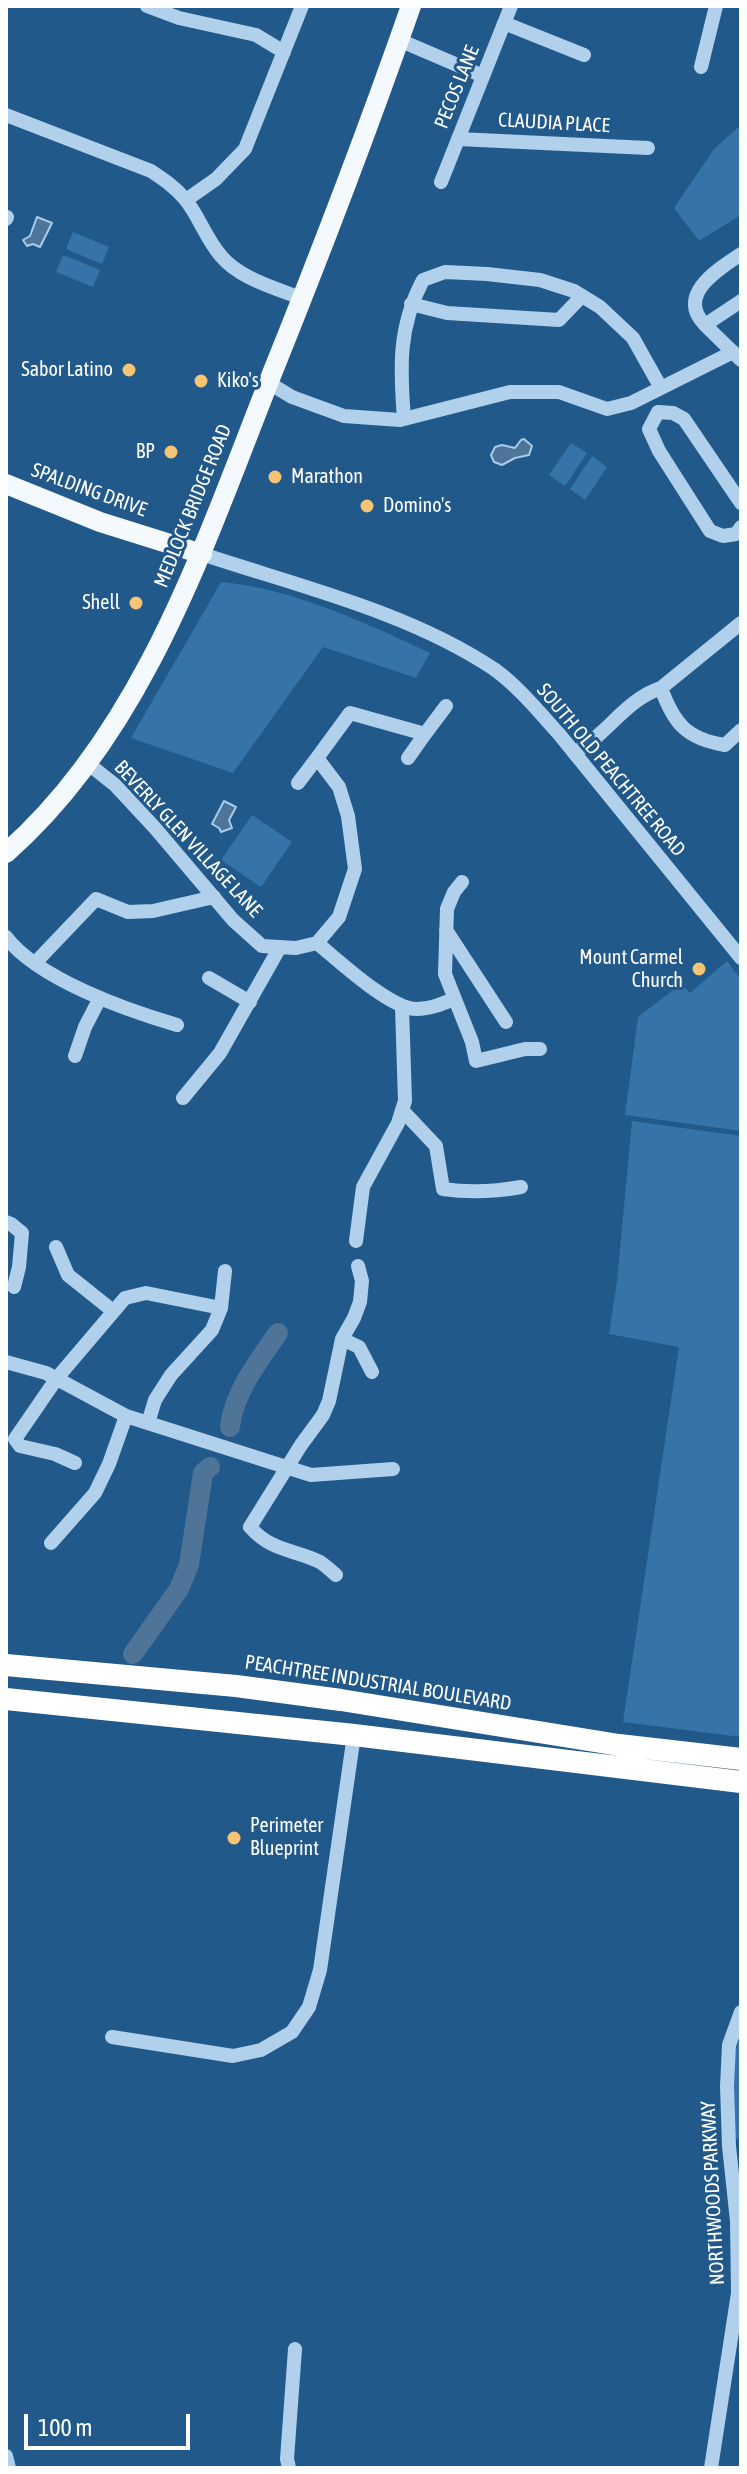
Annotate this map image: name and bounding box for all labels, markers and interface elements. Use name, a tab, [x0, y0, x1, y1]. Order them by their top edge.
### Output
street label: PECOS LANE	[429, 42, 485, 132]
street label: CLAUDIA PLACE	[497, 108, 611, 138]
place label: Sabor Latino	[21, 358, 113, 382]
marker: Sabor Latino	[120, 361, 138, 379]
place label: Kiko's	[217, 369, 259, 393]
marker: Kiko's	[192, 372, 210, 390]
street label: MEDLOCK BRIDGE ROAD	[149, 421, 237, 591]
place label: BP	[136, 440, 155, 464]
marker: BP	[162, 443, 180, 461]
street label: SPALDING DRIVE	[28, 458, 150, 522]
place label: Marathon	[291, 465, 363, 489]
marker: Marathon	[266, 468, 284, 486]
place label: Domino's	[383, 494, 451, 518]
marker: Domino's	[358, 497, 376, 515]
place label: Shell	[82, 591, 120, 615]
marker: Shell	[127, 594, 145, 612]
street label: SOUTH OLD PEACHTREE ROAD	[532, 679, 690, 861]
street label: BEVERLY GLEN VILLAGE LANE	[109, 756, 267, 922]
place label: Mount Carmel Church	[579, 946, 683, 993]
marker: Mount Carmel Church	[690, 960, 708, 978]
street label: PEACHTREE INDUSTRIAL BOULEVARD	[243, 1650, 513, 1716]
place label: Perimeter Blueprint	[250, 1814, 323, 1861]
marker: Perimeter Blueprint	[225, 1829, 243, 1847]
street label: NORTHWOODS PARKWAY	[696, 2100, 730, 2286]
scale bar	[28, 2398, 194, 2448]
text: 100 m	[38, 2414, 92, 2441]

